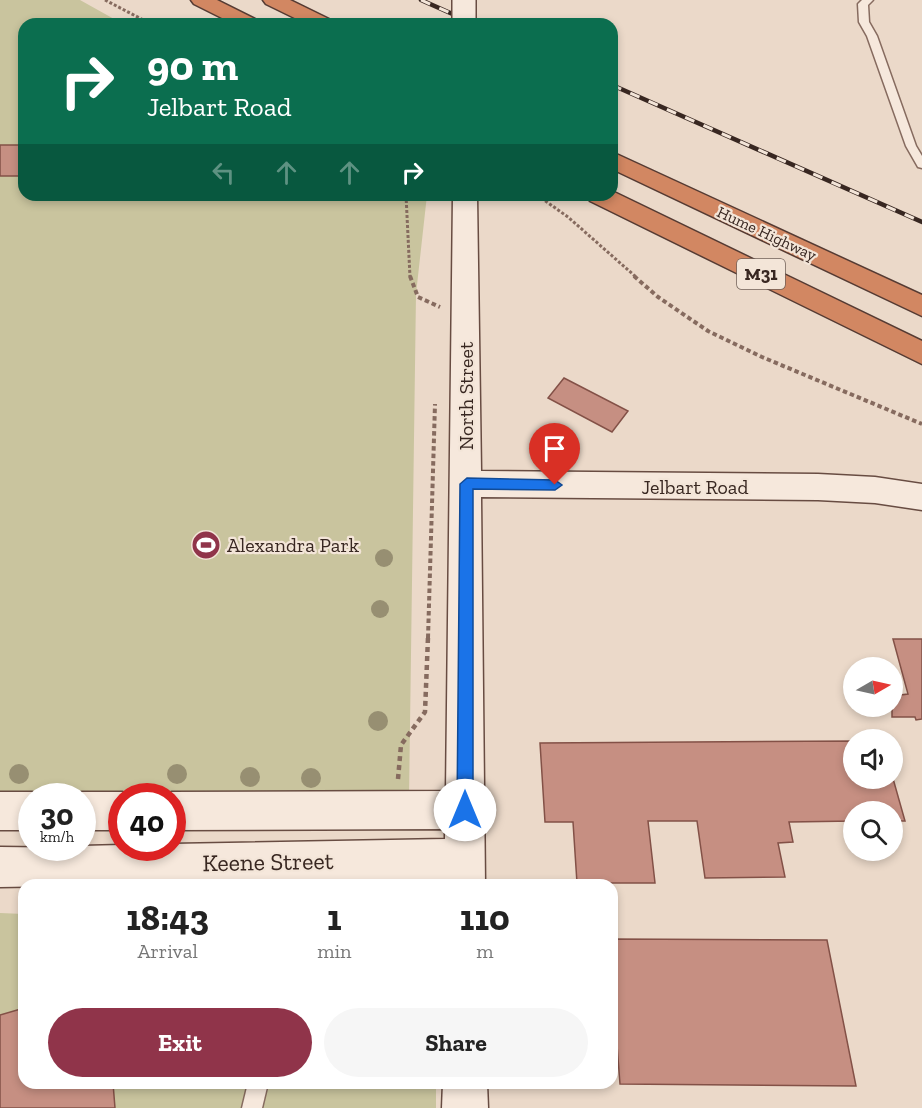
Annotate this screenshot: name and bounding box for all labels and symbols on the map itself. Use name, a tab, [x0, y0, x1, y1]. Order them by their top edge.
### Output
street label: Hume Highway	[714, 202, 820, 265]
road number: M31	[737, 259, 785, 289]
street label: North Street	[454, 341, 478, 450]
pin	[529, 423, 580, 485]
street label: Jelbart Road	[641, 475, 749, 499]
sports icon: Alexandra Park	[190, 529, 222, 561]
place label: Alexandra Park	[227, 533, 360, 557]
north arrow	[843, 657, 903, 717]
position arrow	[433, 778, 497, 842]
speed limit sign: 40	[108, 783, 186, 861]
street label: Keene Street	[202, 846, 334, 877]

